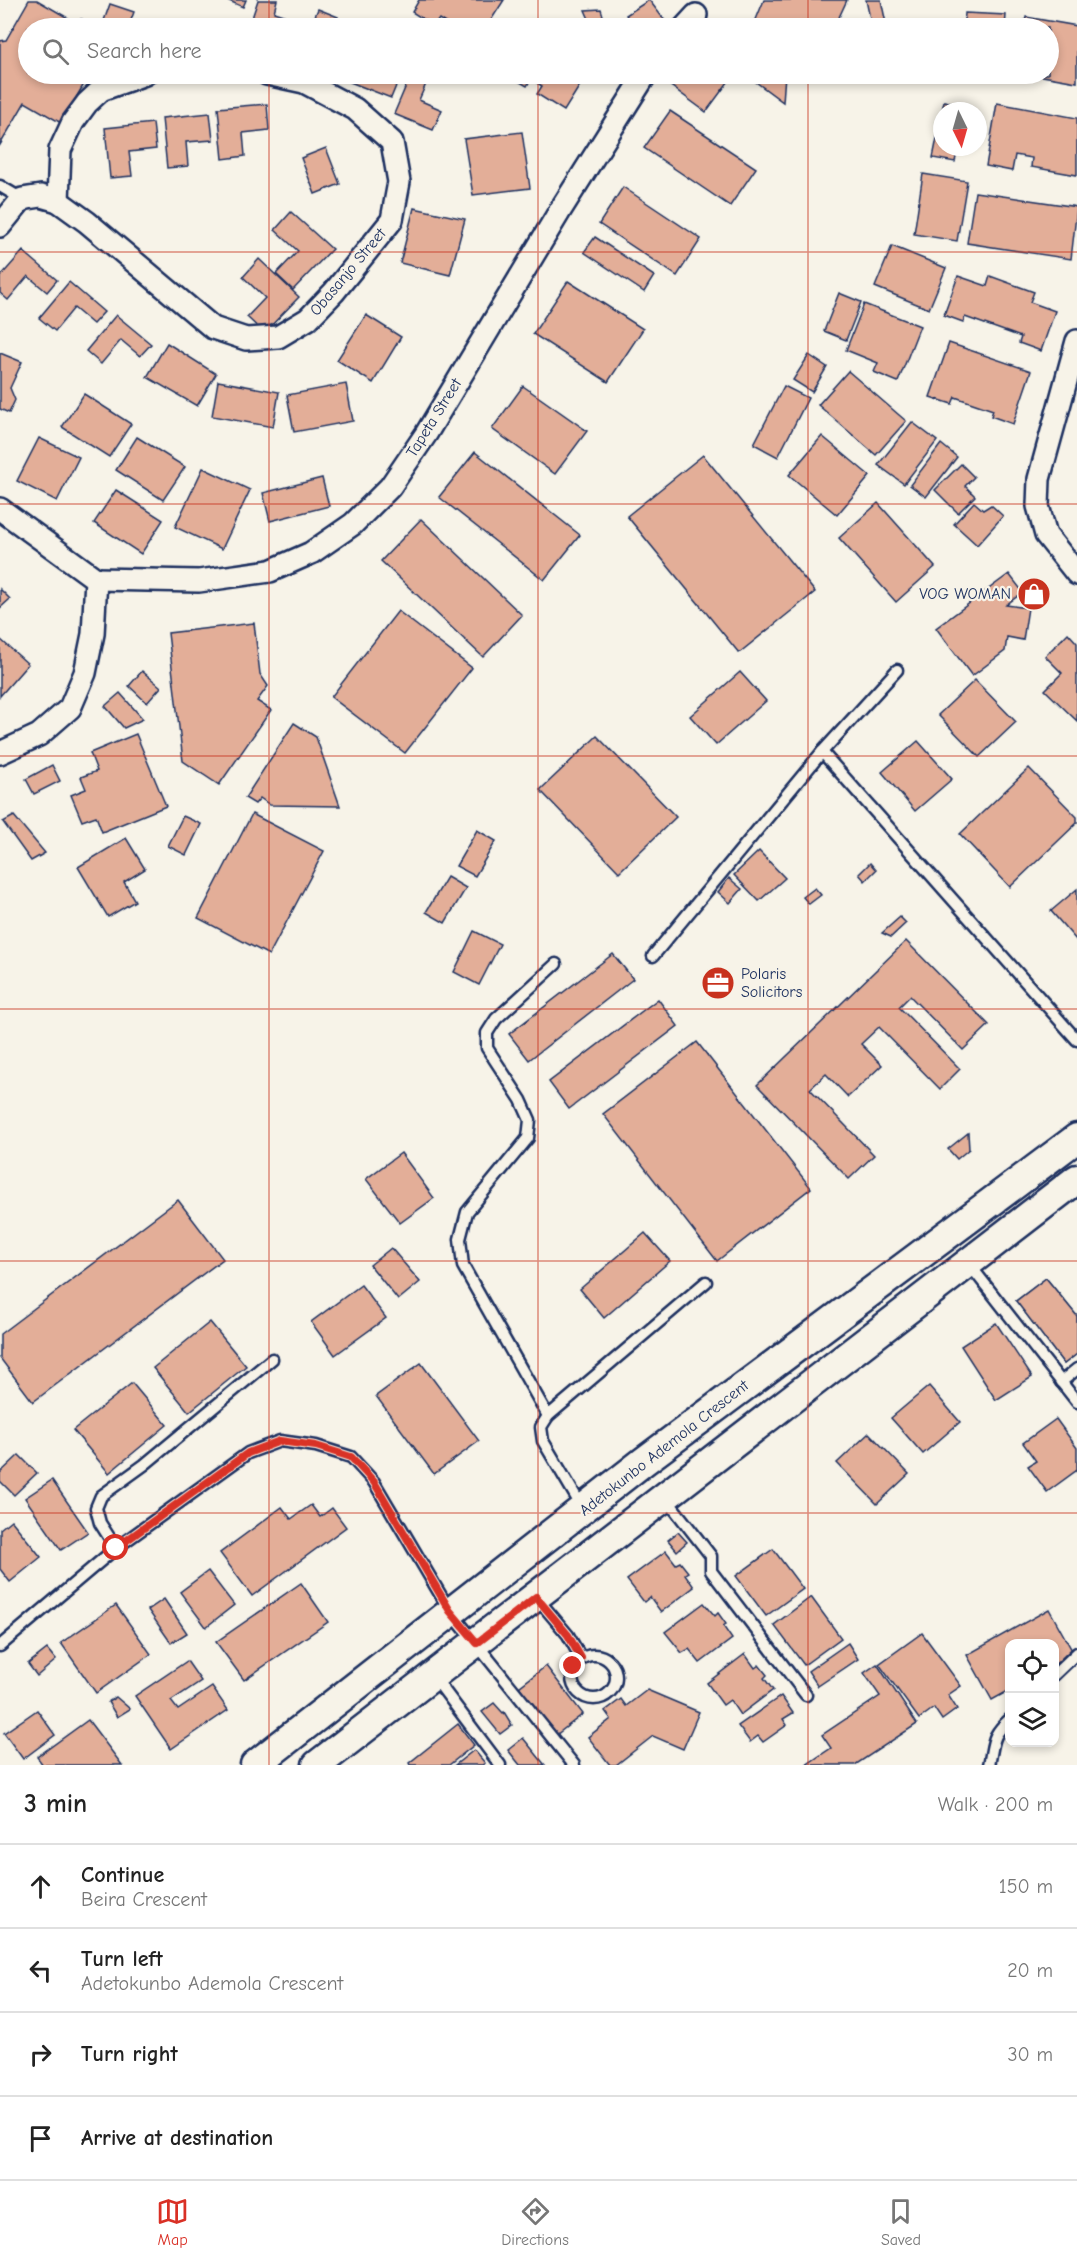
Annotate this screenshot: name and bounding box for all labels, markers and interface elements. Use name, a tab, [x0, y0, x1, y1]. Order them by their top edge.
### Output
search box	[18, 18, 1059, 84]
icon: search	[39, 35, 72, 68]
text: Search here	[87, 38, 202, 64]
north arrow	[933, 102, 987, 156]
street label: Obasanjo Street	[306, 224, 390, 319]
street label: Tapeta Street	[403, 375, 466, 461]
shop icon: VOG WOMAN	[1016, 576, 1052, 612]
place label: VOG WOMAN	[919, 585, 1011, 603]
office icon: Polaris Solicitors	[700, 965, 736, 1001]
place label: Polaris Solicitors	[741, 965, 803, 1001]
street label: Adetokunbo Ademola Crescent	[576, 1376, 753, 1520]
route start	[102, 1534, 128, 1560]
map controls	[1005, 1639, 1059, 1747]
button: locate	[1005, 1639, 1059, 1693]
route end	[559, 1652, 585, 1678]
button: layers	[1005, 1693, 1059, 1747]
text: 3 min	[24, 1789, 87, 1819]
text: Walk · 200 m	[938, 1793, 1053, 1816]
text: Continue	[81, 1862, 164, 1888]
icon: ahead	[24, 1870, 57, 1903]
text: 150 m	[999, 1875, 1053, 1898]
text: Beira Crescent	[81, 1888, 207, 1911]
text: Turn left	[81, 1946, 163, 1972]
icon: left	[24, 1954, 57, 1987]
text: 20 m	[1007, 1959, 1053, 1982]
text: Adetokunbo Ademola Crescent	[81, 1972, 343, 1995]
icon: right	[24, 2038, 57, 2071]
text: Turn right	[81, 2041, 178, 2067]
text: 30 m	[1007, 2043, 1053, 2066]
icon: arrive	[24, 2122, 57, 2155]
text: Arrive at destination	[81, 2125, 273, 2151]
tab: Map	[156, 2195, 189, 2249]
tab: Directions	[501, 2195, 569, 2249]
tab: Saved	[881, 2195, 921, 2249]

